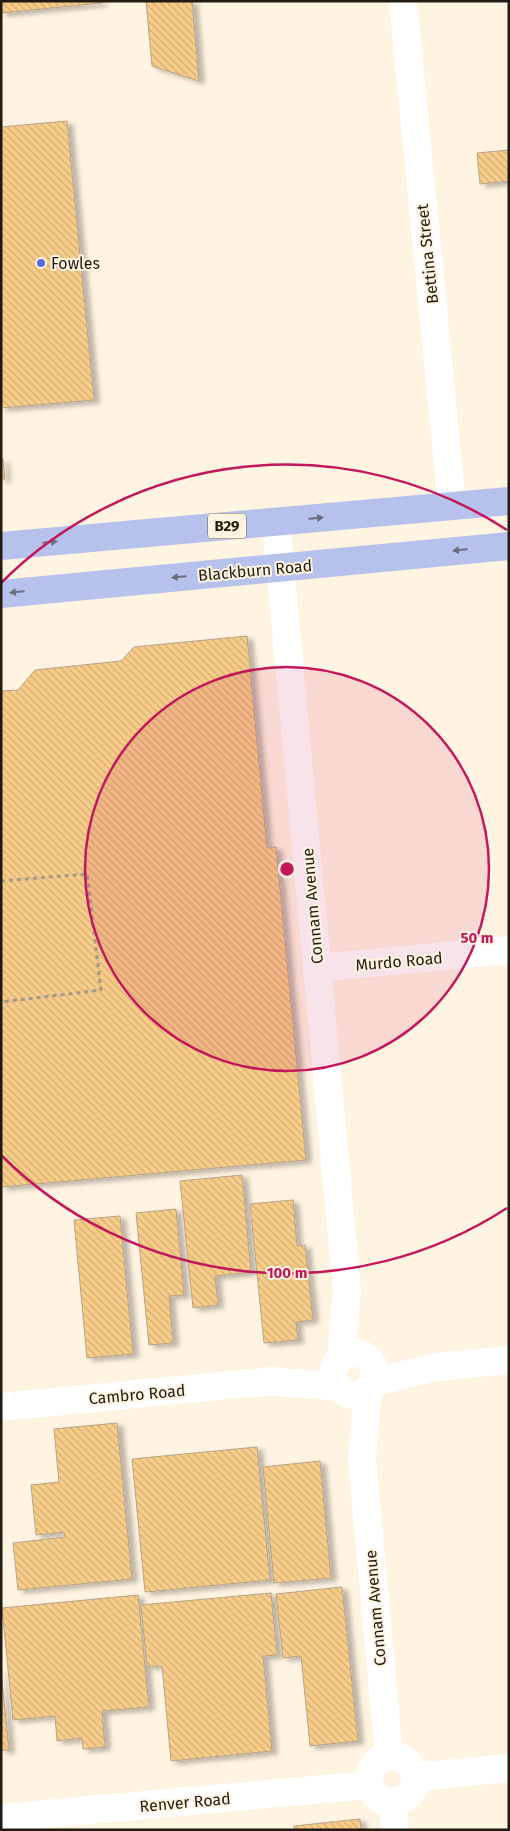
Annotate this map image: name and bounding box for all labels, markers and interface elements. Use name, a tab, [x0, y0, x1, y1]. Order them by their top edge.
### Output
street label: Bettina Street	[413, 203, 442, 305]
place label: Fowles	[51, 254, 100, 273]
marker: Fowles	[35, 257, 47, 269]
road number: B29	[208, 514, 246, 538]
one-way arrow	[309, 514, 325, 522]
one-way arrow	[42, 538, 58, 546]
one-way arrow	[452, 546, 468, 554]
street label: Blackburn Road	[197, 556, 313, 585]
one-way arrow	[171, 573, 187, 581]
one-way arrow	[9, 589, 25, 597]
street label: Connam Avenue	[298, 847, 327, 965]
centre of rings	[278, 860, 296, 878]
text: 50 m	[460, 929, 494, 947]
street label: Murdo Road	[355, 948, 443, 975]
text: 100 m	[267, 1264, 307, 1282]
street label: Cambro Road	[88, 1381, 186, 1408]
street label: Connam Avenue	[361, 1549, 390, 1667]
street label: Renver Road	[139, 1789, 231, 1816]

